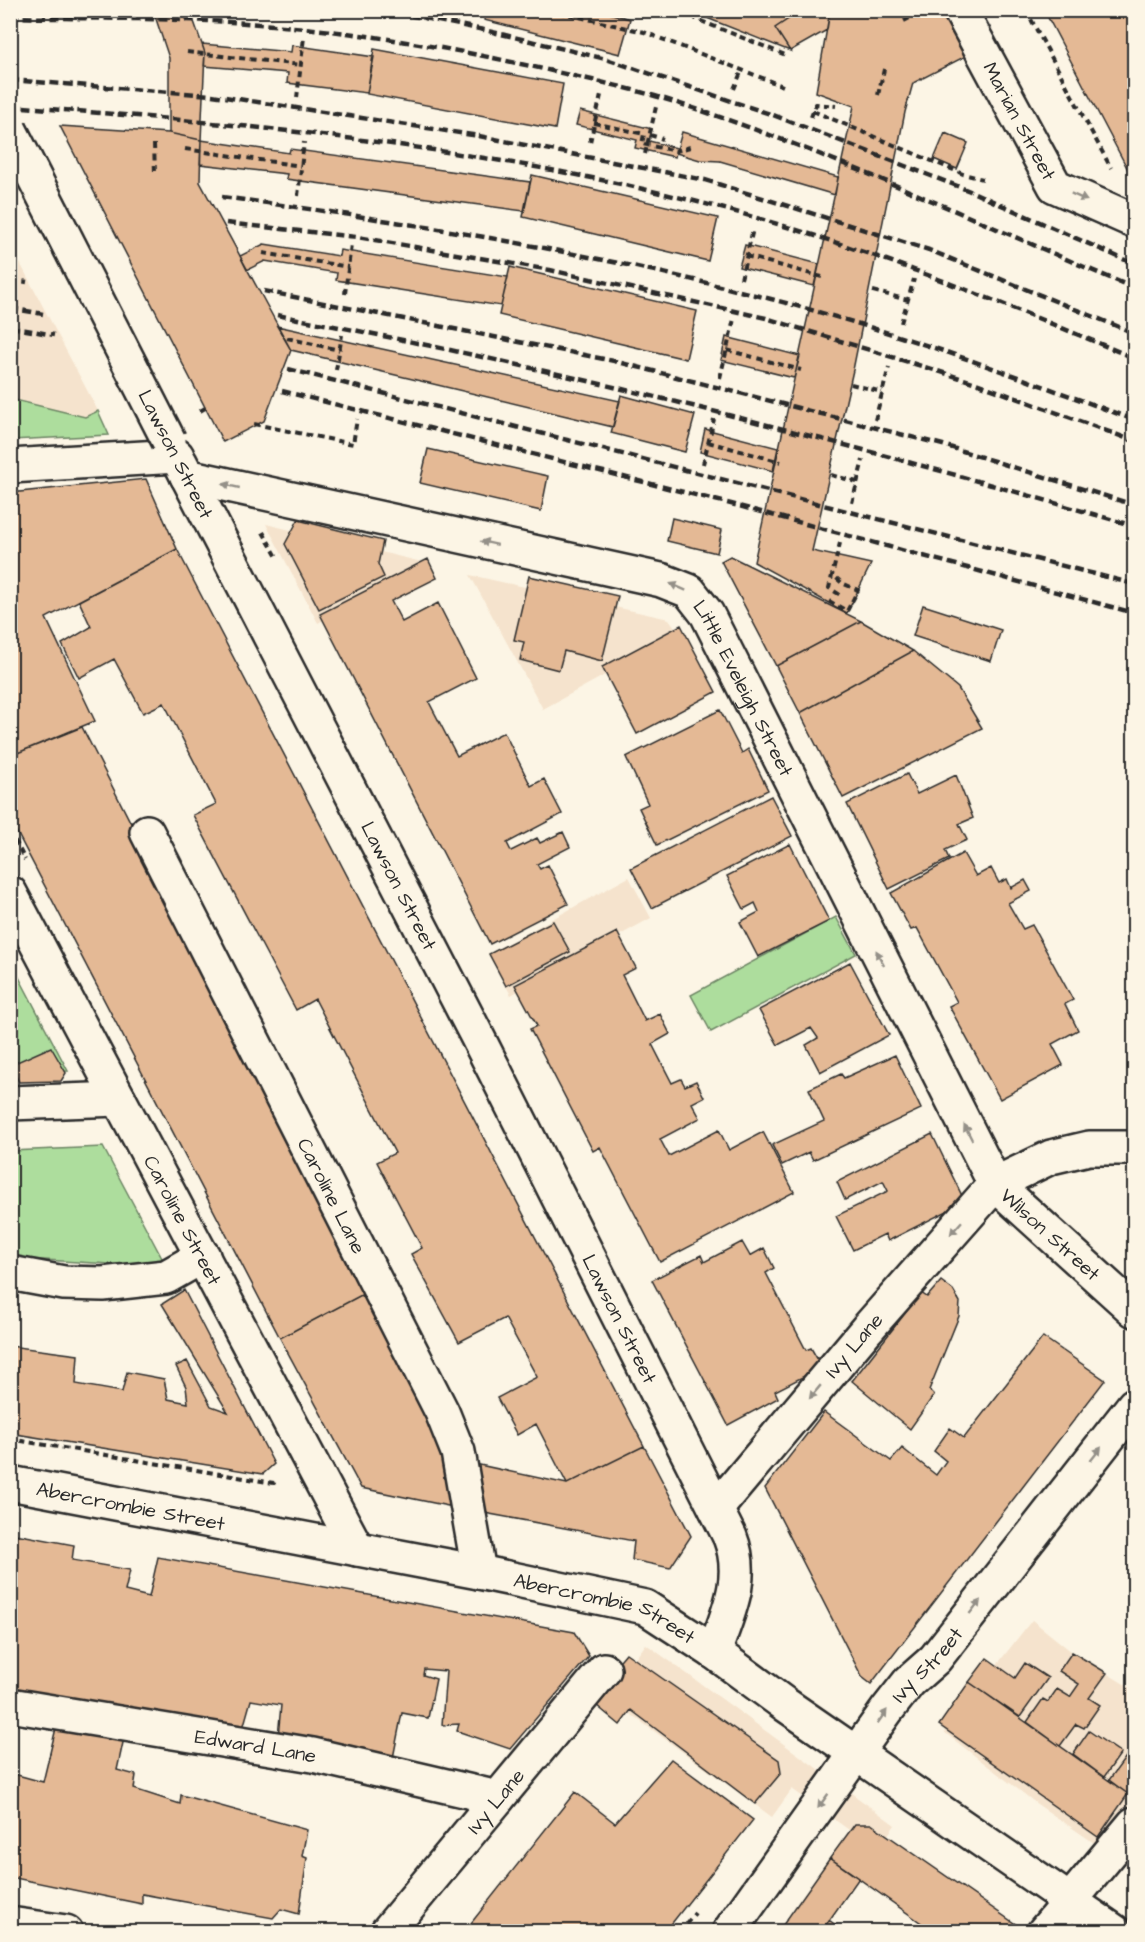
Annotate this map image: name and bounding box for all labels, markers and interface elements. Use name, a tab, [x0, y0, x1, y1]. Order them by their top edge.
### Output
street label: Marian Street	[976, 57, 1062, 186]
one-way arrow	[1070, 193, 1088, 202]
street label: Lawson Street	[131, 385, 220, 524]
one-way arrow	[221, 481, 240, 490]
one-way arrow	[480, 537, 498, 547]
one-way arrow	[670, 582, 687, 591]
street label: Little Eveleigh Street	[686, 594, 800, 781]
street label: Lawson Street	[353, 817, 443, 955]
one-way arrow	[876, 949, 886, 967]
one-way arrow	[964, 1123, 974, 1141]
street label: Caroline Lane	[290, 1133, 372, 1259]
street label: Caroline Street	[136, 1151, 228, 1290]
street label: Wilson Street	[994, 1182, 1106, 1288]
one-way arrow	[950, 1220, 963, 1235]
street label: Lawson Street	[575, 1250, 663, 1389]
street label: Ivy Lane	[819, 1307, 890, 1384]
one-way arrow	[809, 1384, 822, 1399]
one-way arrow	[1090, 1446, 1103, 1462]
street label: Abercrombie Street	[34, 1475, 227, 1539]
street label: Abercrombie Street	[511, 1567, 700, 1651]
one-way arrow	[969, 1599, 982, 1615]
street label: Ivy Street	[885, 1622, 970, 1709]
one-way arrow	[876, 1709, 887, 1725]
street label: Edward Lane	[193, 1723, 318, 1770]
street label: Ivy Lane	[461, 1763, 532, 1840]
one-way arrow	[817, 1793, 829, 1809]

